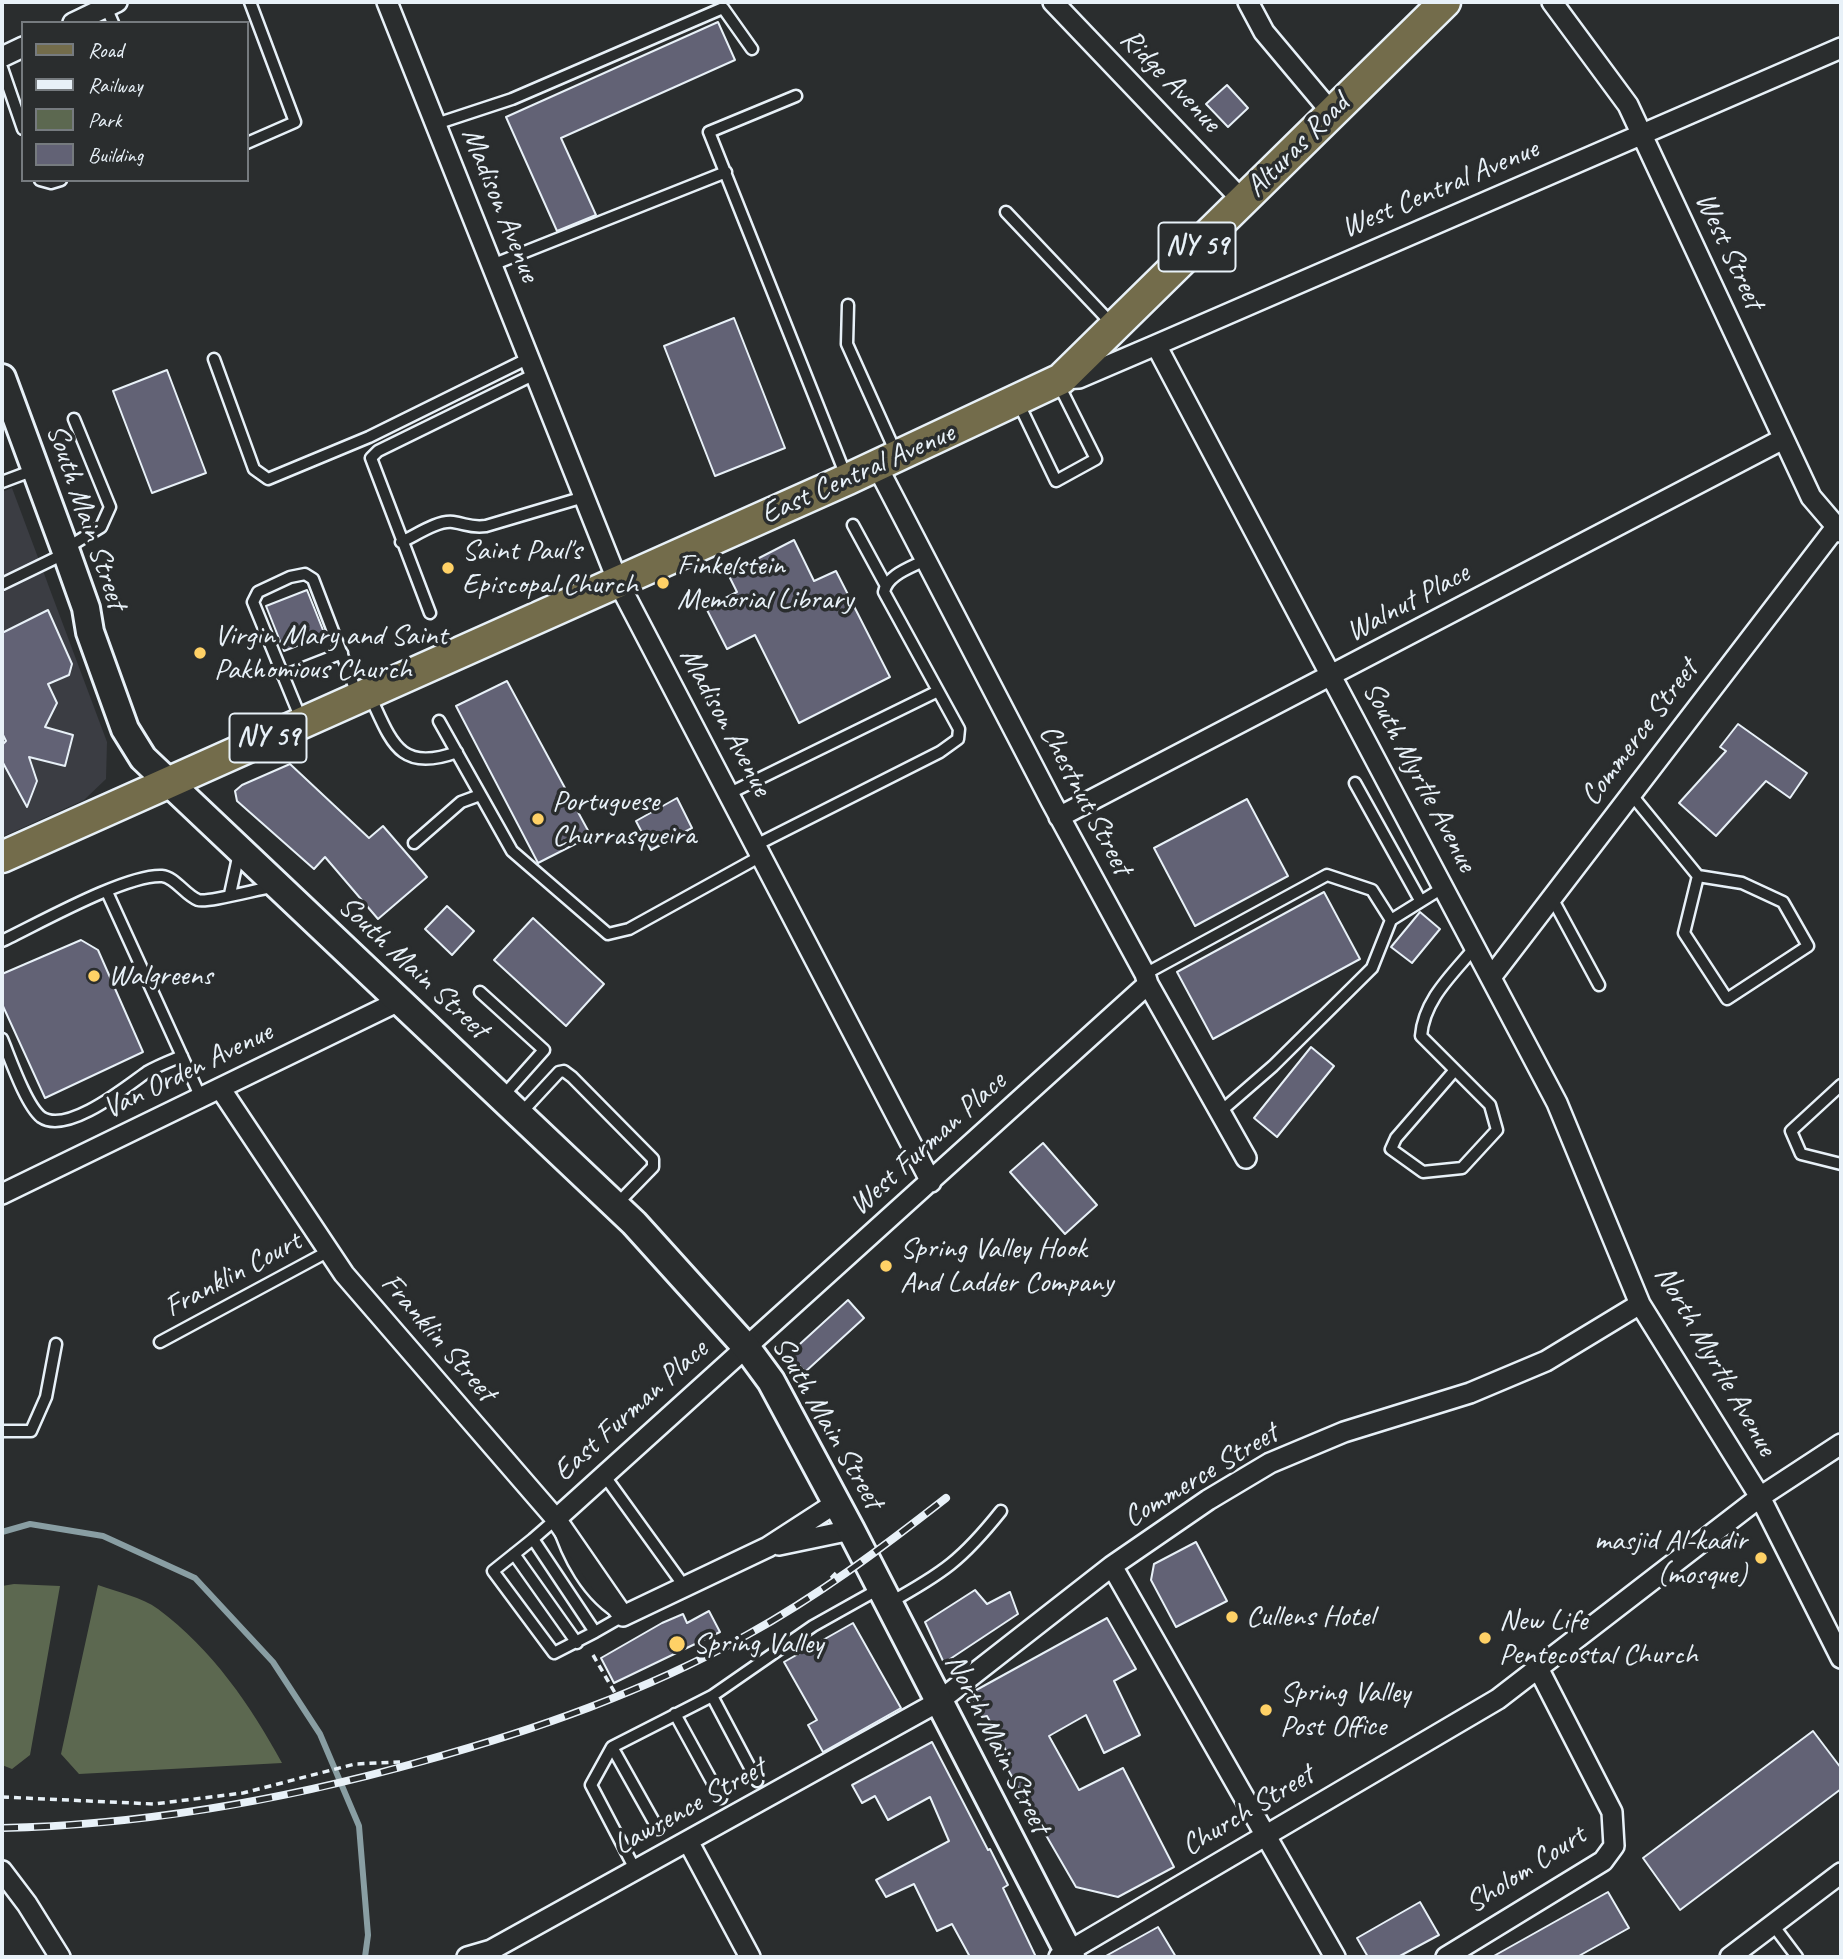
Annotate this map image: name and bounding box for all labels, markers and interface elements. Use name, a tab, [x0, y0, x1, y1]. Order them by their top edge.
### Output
legend	[21, 21, 248, 182]
street label: Ridge Avenue	[1112, 22, 1228, 140]
text: Road	[88, 37, 123, 63]
text: Railway	[88, 72, 142, 98]
street label: Alturas Road	[1239, 87, 1357, 205]
text: Park	[88, 107, 121, 133]
street label: Madison Avenue	[453, 123, 547, 287]
street label: West Central Avenue	[1336, 131, 1544, 247]
text: Building	[88, 142, 143, 168]
street label: West Street	[1686, 187, 1772, 315]
road number: NY 59	[1158, 222, 1236, 272]
street label: East Central Avenue	[756, 415, 960, 533]
street label: South Main Street	[38, 420, 134, 614]
place label: Saint Paul's Episcopal Church	[462, 533, 638, 604]
place label: Finkelstein Memorial Library	[677, 548, 853, 618]
street label: Walnut Place	[1340, 556, 1476, 650]
marker: Saint Paul's Episcopal Church	[440, 560, 456, 576]
marker: Finkelstein Memorial Library	[655, 575, 671, 591]
place label: Virgin Mary and Saint Pakhomious Church	[214, 618, 447, 688]
street label: Madison Avenue	[671, 642, 779, 802]
marker: Virgin Mary and Saint Pakhomious Church	[192, 645, 208, 661]
street label: Commerce Street	[1573, 653, 1707, 813]
street label: South Myrtle Avenue	[1354, 676, 1484, 878]
road number: NY 59	[230, 714, 306, 762]
street label: Chestnut Street	[1030, 719, 1140, 881]
place label: Portuguese Churrasqueira	[552, 784, 696, 854]
marker: Portuguese Churrasqueira	[530, 811, 546, 827]
street label: South Main Street	[330, 889, 496, 1047]
place label: Walgreens	[108, 958, 212, 994]
marker: Walgreens	[86, 968, 102, 984]
street label: Van Orden Avenue	[97, 1014, 279, 1128]
street label: West Furman Place	[842, 1064, 1014, 1224]
street label: Franklin Court	[159, 1224, 307, 1326]
place label: Spring Valley Hook And Ladder Company	[900, 1231, 1113, 1302]
marker: Spring Valley Hook And Ladder Company	[878, 1258, 894, 1274]
street label: North Myrtle Avenue	[1646, 1260, 1784, 1462]
street label: Franklin Street	[372, 1266, 504, 1410]
street label: South Main Street	[763, 1330, 891, 1516]
street label: East Furman Place	[546, 1332, 716, 1490]
street label: Commerce Street	[1117, 1416, 1285, 1536]
place label: masjid Al-kadir (mosque)	[1594, 1523, 1747, 1594]
marker: masjid Al-kadir (mosque)	[1753, 1550, 1769, 1566]
place label: Cullens Hotel	[1246, 1599, 1374, 1635]
place label: New Life Pentecostal Church	[1499, 1603, 1698, 1674]
marker: Cullens Hotel	[1224, 1609, 1240, 1625]
place label: Spring Valley	[693, 1626, 823, 1662]
marker: New Life Pentecostal Church	[1477, 1630, 1493, 1646]
marker: Spring Valley	[667, 1634, 687, 1654]
street label: North Main Street	[936, 1648, 1058, 1840]
place label: Spring Valley Post Office	[1280, 1675, 1410, 1746]
marker: Spring Valley Post Office	[1258, 1702, 1274, 1718]
street label: Lawrence Street	[608, 1750, 772, 1864]
street label: Church Street	[1175, 1758, 1321, 1864]
street label: Sholom Court	[1459, 1818, 1593, 1922]

